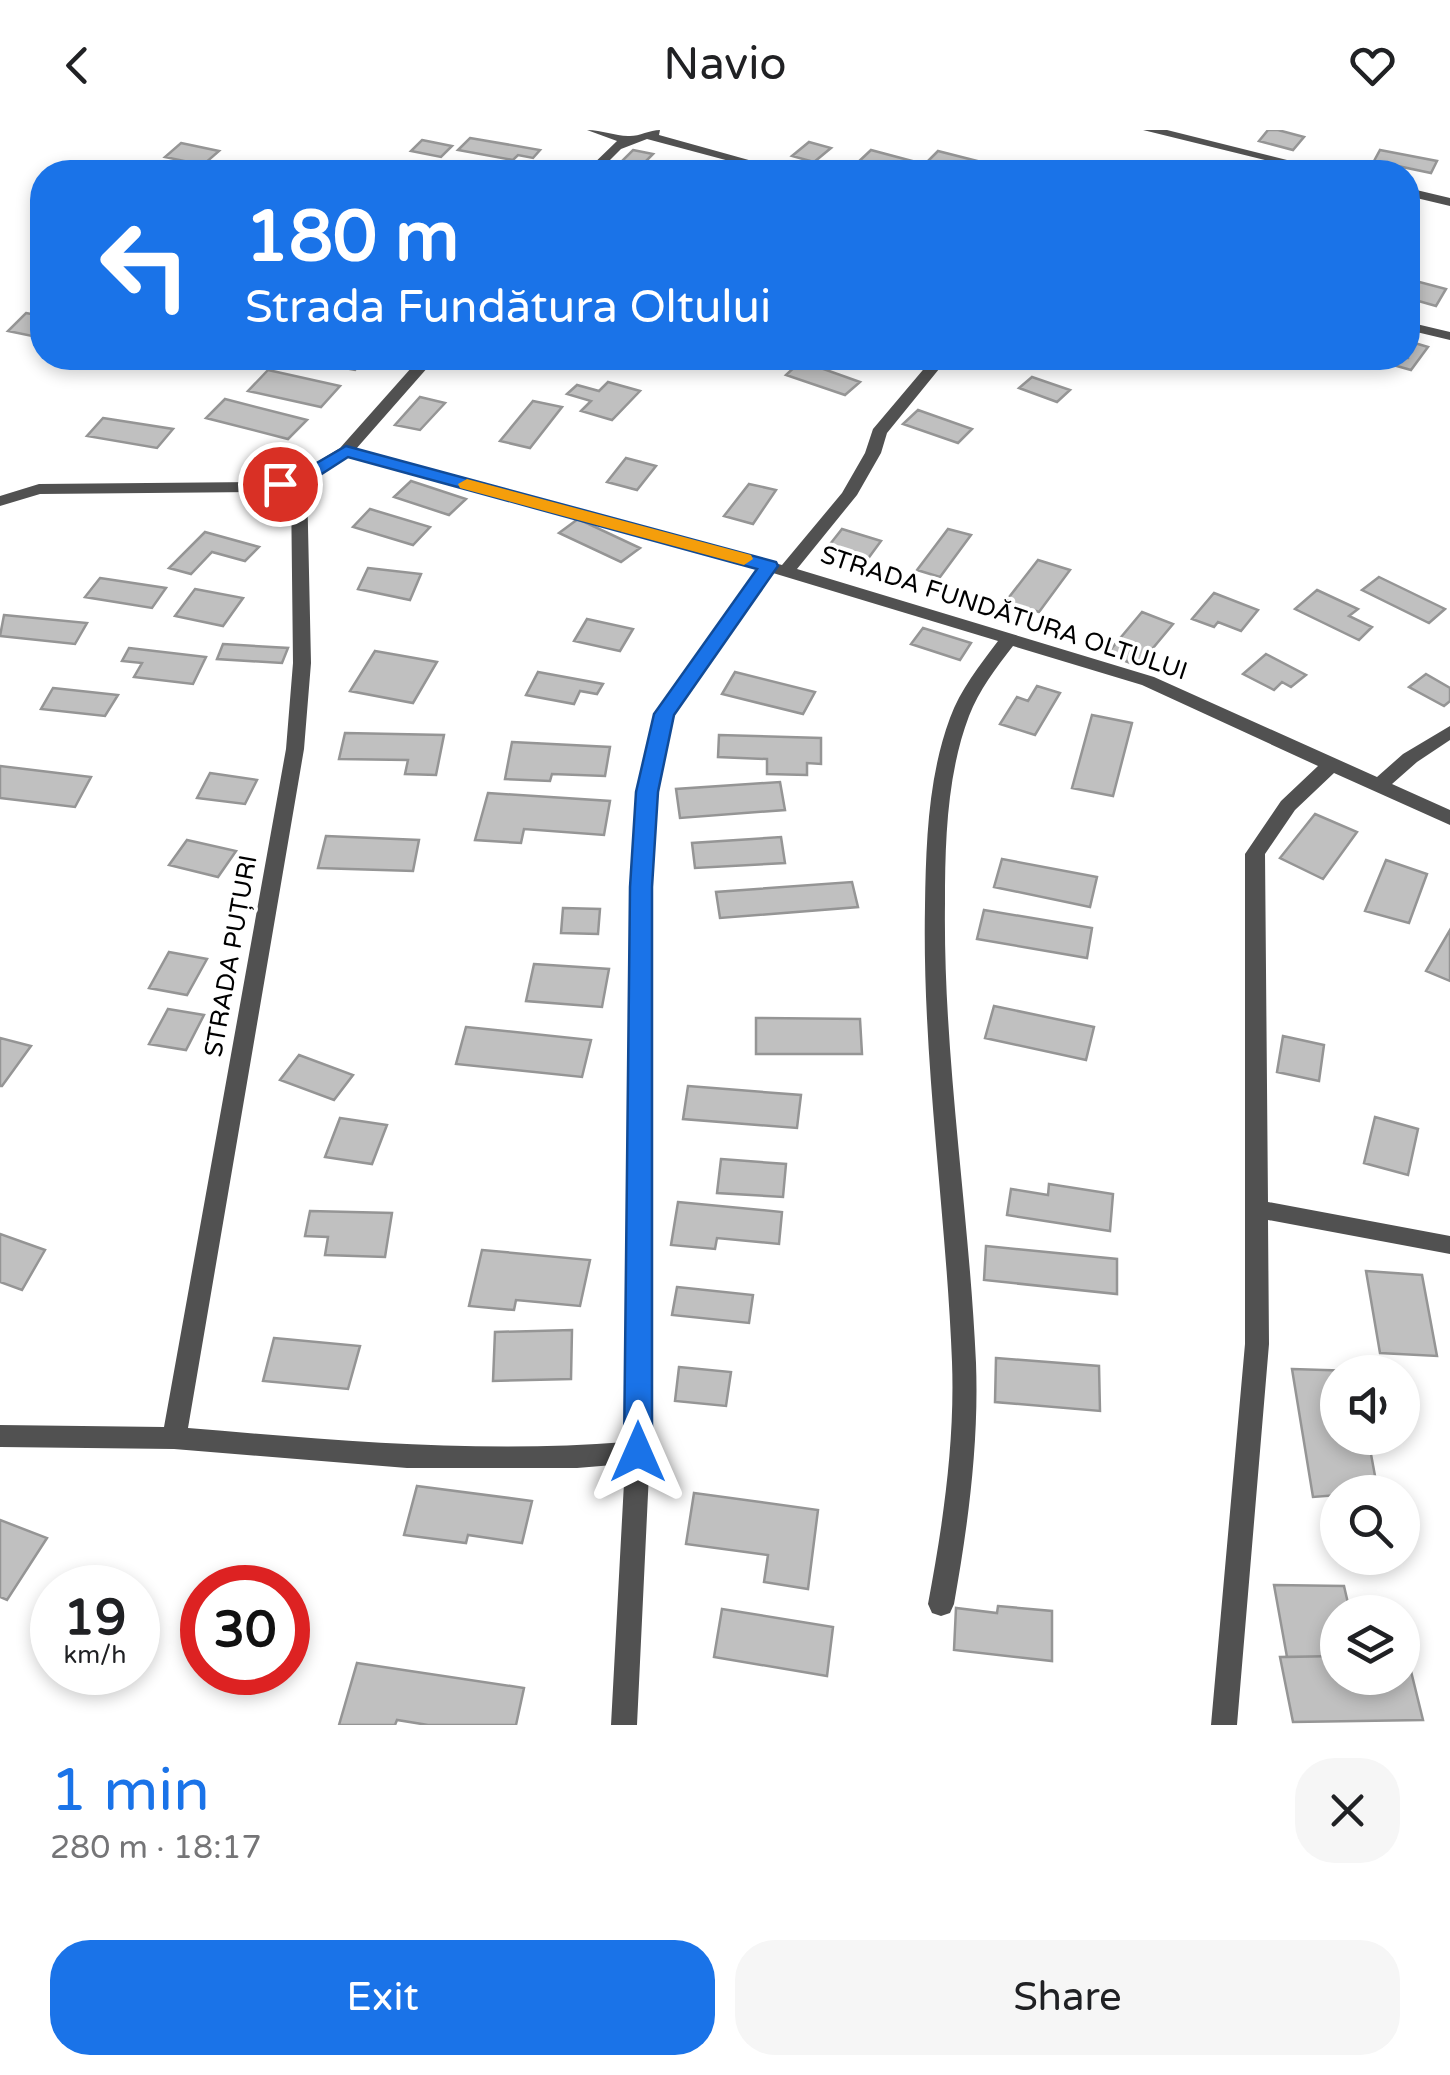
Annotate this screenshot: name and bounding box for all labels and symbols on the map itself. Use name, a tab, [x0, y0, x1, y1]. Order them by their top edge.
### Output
pin	[238, 442, 323, 527]
street label: STRADA FUNDĂTURA OLTULUI	[817, 539, 1191, 687]
street label: STRADA PUȚURI	[198, 853, 264, 1059]
position arrow	[586, 1400, 690, 1504]
speed limit sign: 30	[180, 1565, 310, 1695]

